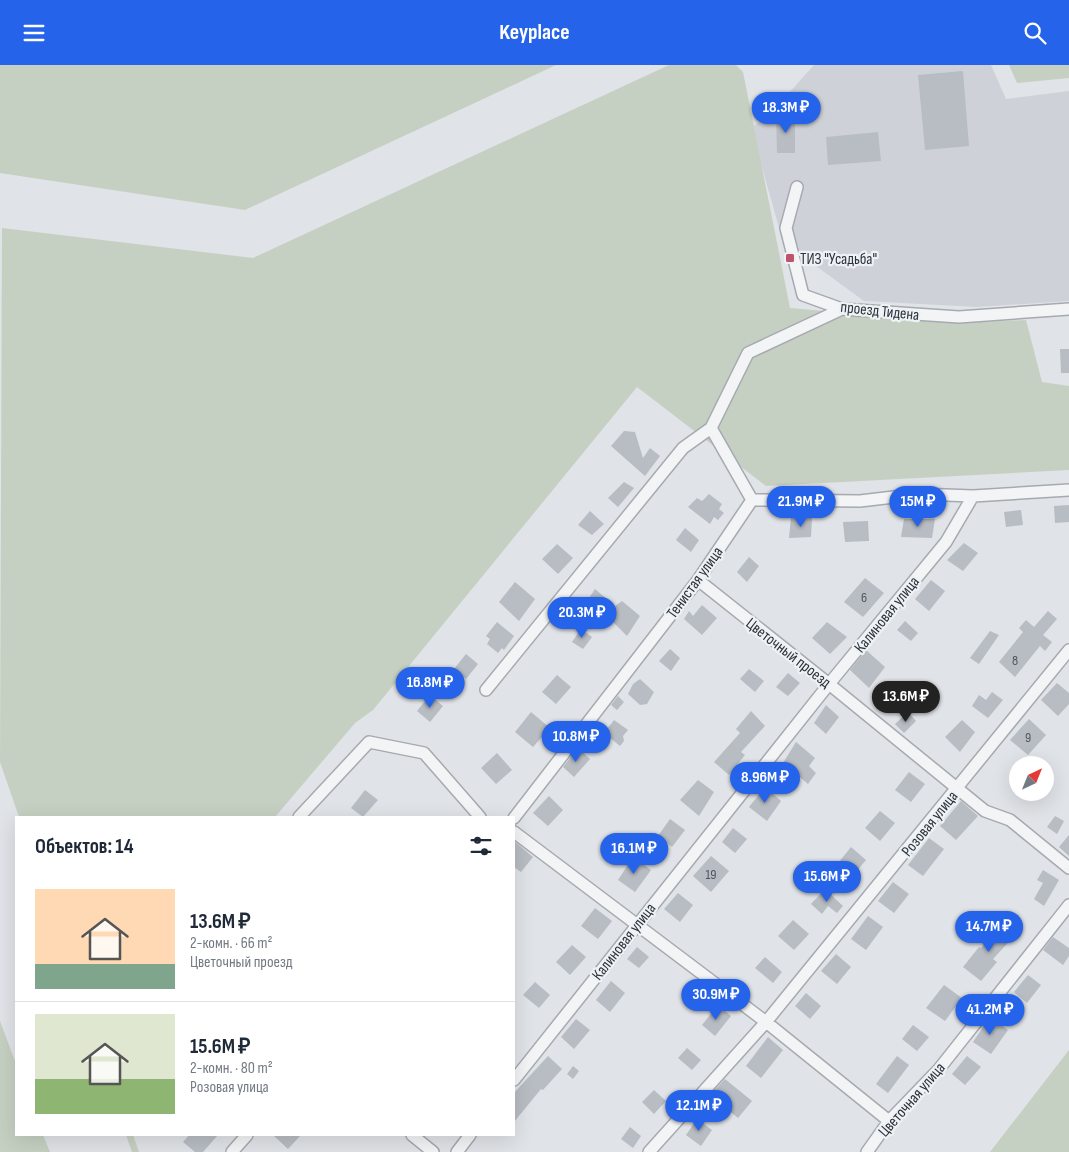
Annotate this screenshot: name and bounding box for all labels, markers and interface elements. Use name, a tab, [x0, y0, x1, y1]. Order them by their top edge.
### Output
icon: menu	[20, 19, 48, 47]
text: Keyplace	[499, 19, 570, 46]
icon: search	[1021, 19, 1049, 47]
pin: 18.3M ₽	[740, 92, 832, 134]
text: 18.3M ₽	[763, 98, 809, 117]
place label: ТИЗ "Усадьба"	[800, 250, 877, 269]
marker: ТИЗ "Усадьба"	[784, 252, 796, 264]
street label: проезд Тидена	[840, 298, 920, 325]
pin: 21.9M ₽	[755, 485, 847, 528]
pin: 15M ₽	[883, 485, 953, 528]
text: 21.9M ₽	[778, 492, 824, 511]
text: 15M ₽	[900, 492, 936, 511]
street label: Тенистая улица	[663, 543, 728, 622]
street label: Калиновая улица	[851, 573, 924, 657]
house number: 6	[861, 589, 867, 606]
pin: 20.3M ₽	[536, 597, 628, 639]
text: 20.3M ₽	[559, 603, 606, 622]
street label: Цветочный проезд	[742, 614, 835, 692]
house number: 8	[1012, 652, 1018, 669]
pin: 16.8M ₽	[384, 667, 476, 709]
text: 16.8M ₽	[407, 673, 453, 692]
pin: 13.6M ₽	[860, 681, 952, 723]
text: 13.6M ₽	[883, 687, 929, 706]
pin: 10.8M ₽	[530, 721, 622, 763]
text: 10.8M ₽	[553, 727, 599, 746]
house number: 9	[1025, 729, 1031, 746]
north arrow	[1009, 756, 1054, 801]
map controls	[1009, 756, 1054, 801]
pin: 8.96M ₽	[719, 761, 811, 804]
text: 8.96M ₽	[741, 768, 789, 787]
street label: Розовая улица	[898, 787, 962, 861]
icon: filters	[467, 832, 495, 860]
pin: 16.1M ₽	[588, 833, 680, 875]
text: Объектов: 14	[35, 834, 134, 859]
text: 16.1M ₽	[611, 839, 657, 858]
pin: 15.6M ₽	[781, 861, 873, 903]
house number: 19	[705, 866, 717, 883]
text: 15.6M ₽	[804, 867, 850, 886]
street label: Калиновая улица	[588, 900, 660, 984]
icon: home	[75, 909, 135, 969]
text: 13.6M ₽	[190, 909, 251, 934]
pin: 14.7M ₽	[943, 911, 1035, 953]
text: 14.7M ₽	[966, 917, 1012, 936]
text: 2-комн. · 66 m²	[190, 934, 273, 953]
text: Цветочный проезд	[190, 953, 292, 972]
pin: 30.9M ₽	[670, 979, 762, 1021]
text: 30.9M ₽	[692, 985, 740, 1004]
pin: 41.2M ₽	[944, 993, 1036, 1036]
text: 41.2M ₽	[966, 1000, 1014, 1019]
icon: home	[75, 1034, 135, 1094]
text: 15.6M ₽	[190, 1034, 250, 1059]
text: 2-комн. · 80 m²	[190, 1059, 273, 1078]
street label: Цветочная улица	[875, 1059, 950, 1141]
text: Розовая улица	[190, 1078, 269, 1097]
pin: 12.1M ₽	[653, 1089, 745, 1132]
text: 12.1M ₽	[676, 1096, 722, 1115]

